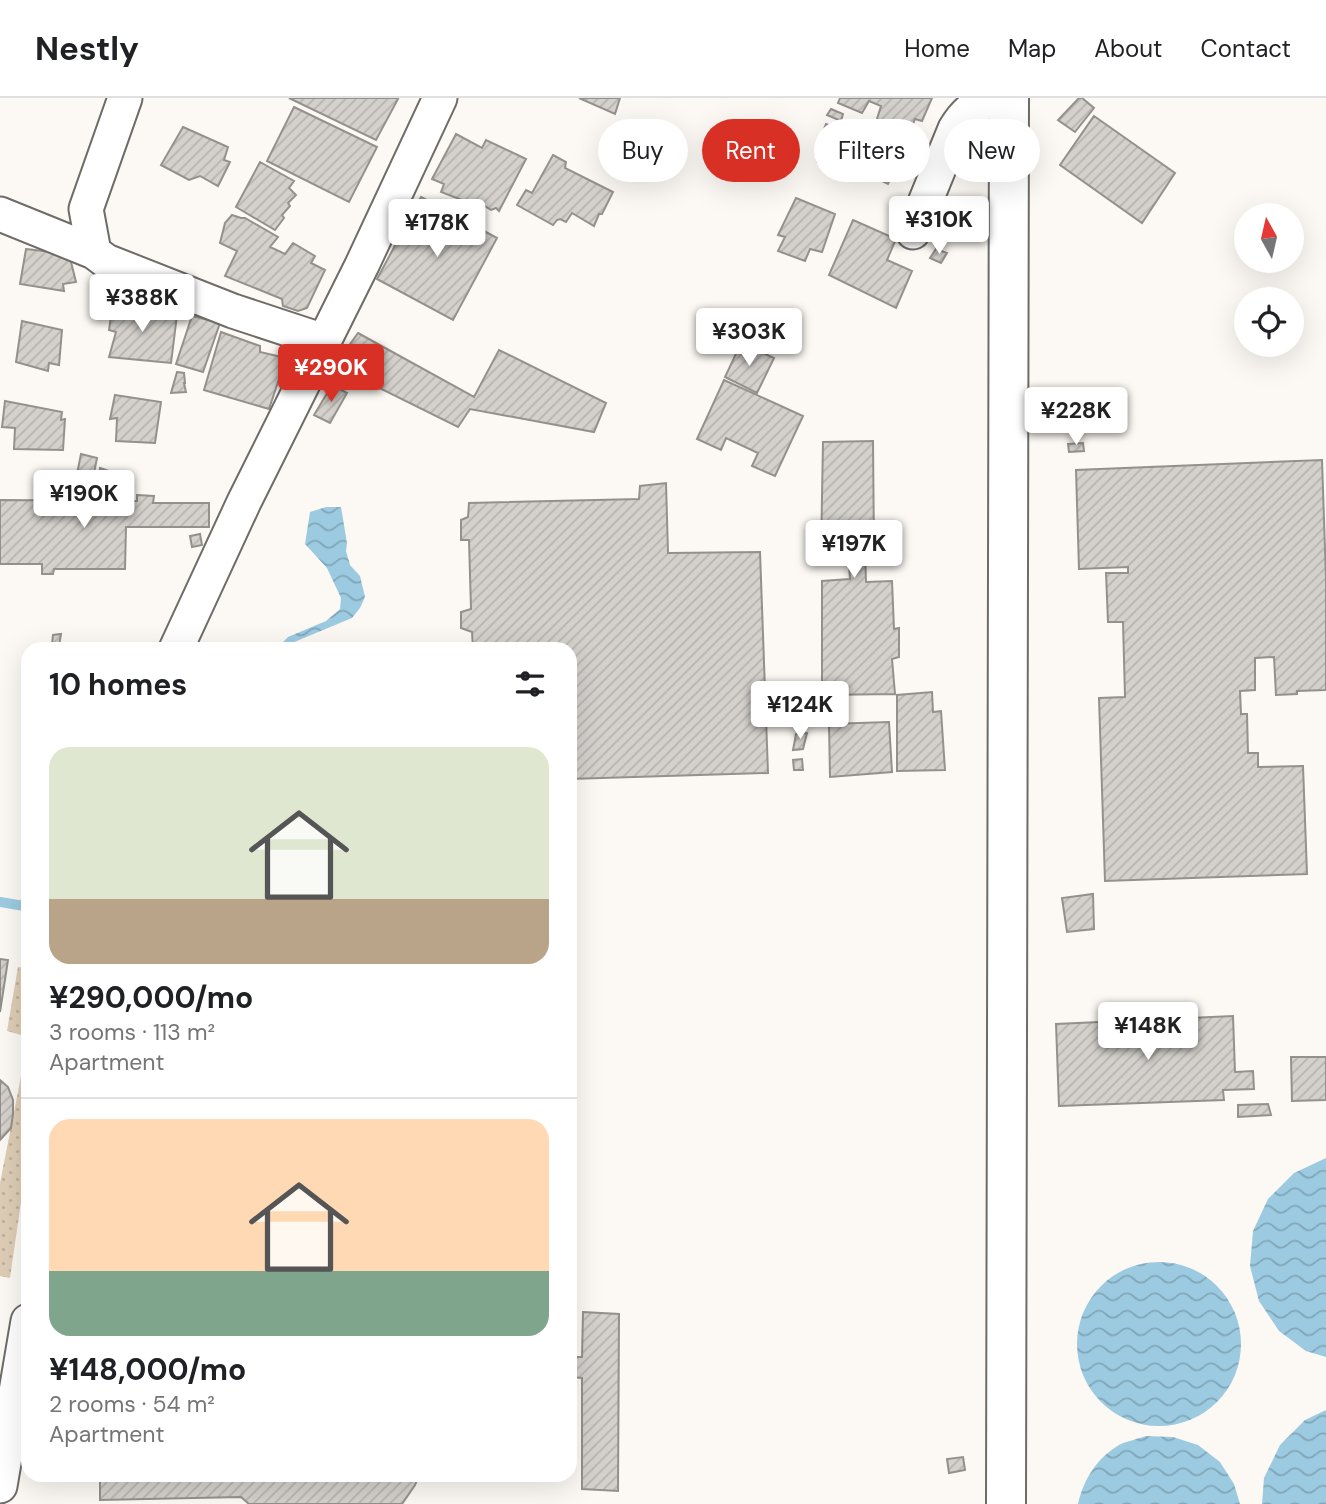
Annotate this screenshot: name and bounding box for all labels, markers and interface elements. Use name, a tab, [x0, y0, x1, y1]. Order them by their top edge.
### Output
text: Nestly	[35, 27, 139, 70]
text: Home	[904, 33, 970, 64]
text: Map	[1008, 33, 1056, 64]
text: About	[1094, 33, 1163, 64]
text: Contact	[1201, 33, 1291, 64]
chip: Buy	[598, 119, 688, 182]
chip: Rent	[702, 119, 800, 182]
chip: Filters	[814, 119, 930, 182]
chip: New	[944, 119, 1040, 182]
pin: ¥310K	[890, 197, 988, 256]
pin: ¥178K	[388, 200, 486, 259]
north arrow	[1234, 203, 1304, 273]
map controls	[1234, 203, 1304, 357]
text: ¥310K	[905, 204, 973, 234]
text: ¥178K	[404, 207, 470, 237]
pin: ¥388K	[93, 274, 191, 334]
text: ¥388K	[106, 282, 178, 312]
button: locate	[1234, 287, 1304, 357]
pin: ¥303K	[700, 308, 798, 368]
text: ¥303K	[712, 316, 786, 346]
pin: ¥290K	[282, 344, 380, 404]
text: ¥290K	[294, 352, 368, 382]
pin: ¥228K	[1027, 388, 1125, 447]
text: ¥228K	[1041, 395, 1111, 425]
pin: ¥190K	[35, 470, 133, 530]
text: ¥190K	[49, 478, 119, 508]
pin: ¥197K	[805, 520, 903, 580]
text: ¥197K	[821, 528, 887, 558]
text: 10 homes	[49, 665, 187, 704]
icon: filters	[511, 665, 549, 703]
pin: ¥124K	[751, 682, 849, 741]
text: ¥124K	[767, 689, 833, 719]
icon: home	[236, 792, 362, 918]
text: ¥290,000/mo	[49, 978, 253, 1017]
pin: ¥148K	[1099, 1002, 1197, 1062]
text: ¥148K	[1114, 1010, 1182, 1040]
text: 3 rooms · 113 m²	[49, 1017, 215, 1047]
text: Apartment	[49, 1047, 164, 1077]
icon: home	[236, 1164, 362, 1290]
text: ¥148,000/mo	[49, 1350, 246, 1389]
text: 2 rooms · 54 m²	[49, 1389, 215, 1419]
text: Apartment	[49, 1419, 164, 1449]

